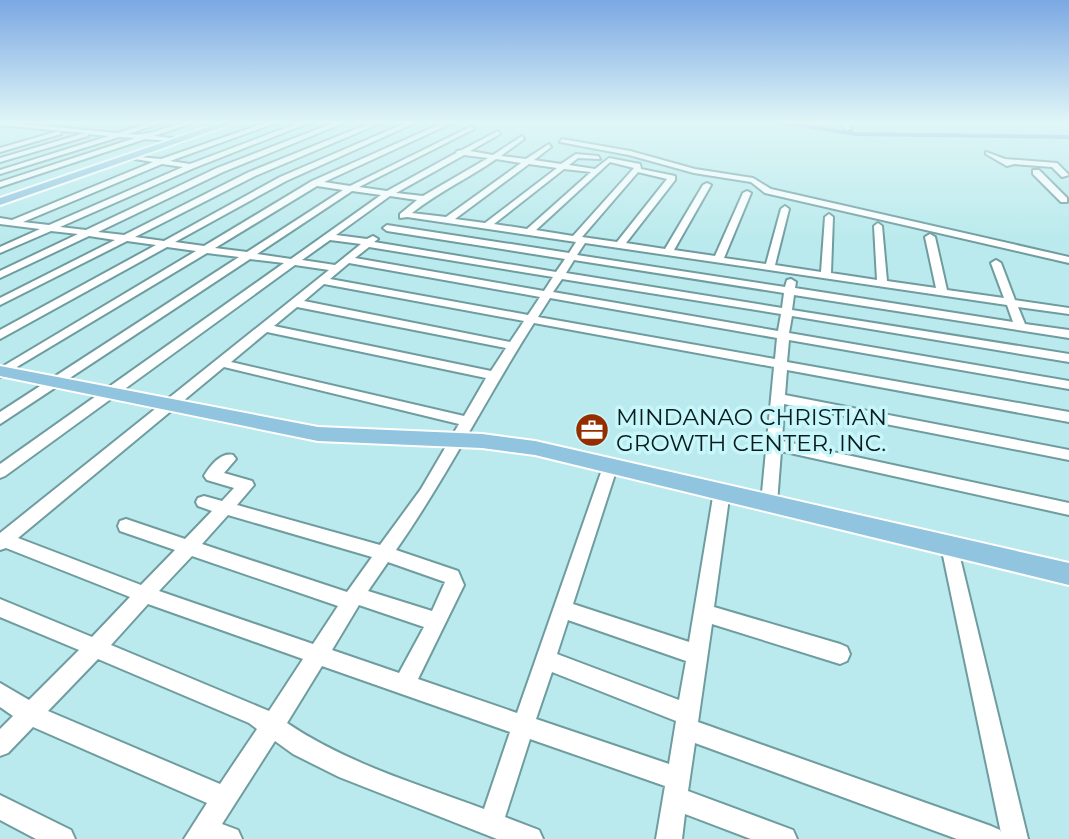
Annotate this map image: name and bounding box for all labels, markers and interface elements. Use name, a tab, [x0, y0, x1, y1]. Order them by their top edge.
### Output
place label: MINDANAO CHRISTIAN GROWTH CENTER, INC.	[616, 403, 887, 457]
office icon: MINDANAO CHRISTIAN GROWTH CENTER, INC.	[573, 411, 611, 449]

